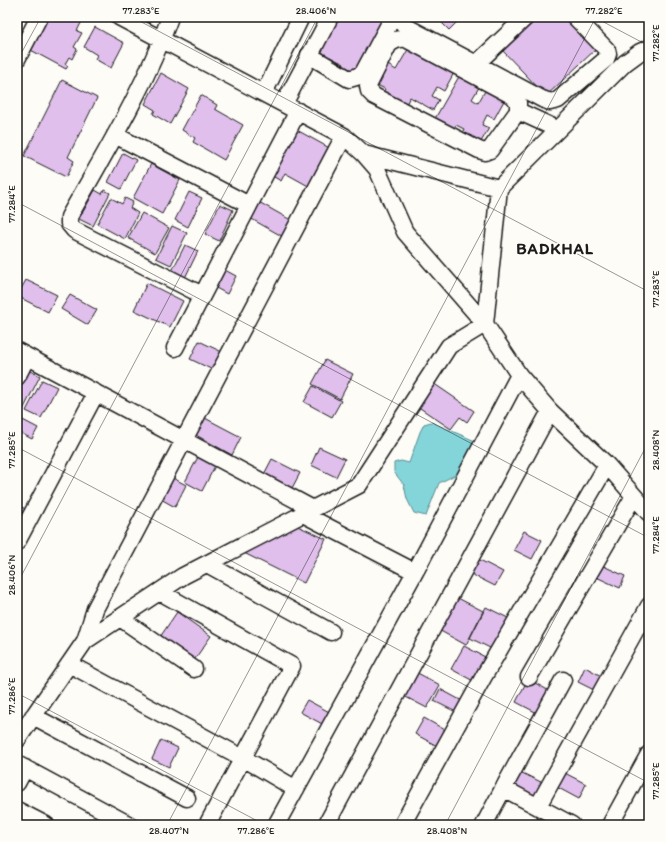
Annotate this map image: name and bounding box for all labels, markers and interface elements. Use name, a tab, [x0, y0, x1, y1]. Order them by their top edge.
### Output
text: 77.283°E	[122, 4, 160, 17]
text: 28.406°N	[296, 4, 336, 17]
text: 77.282°E	[586, 4, 623, 17]
text: 77.282°E	[649, 24, 662, 61]
text: 77.284°E	[5, 185, 18, 223]
district label: BADKHAL	[516, 239, 594, 258]
text: 77.283°E	[649, 270, 662, 308]
text: 28.408°N	[649, 429, 662, 470]
text: 77.285°E	[5, 431, 18, 468]
text: 77.284°E	[649, 516, 662, 554]
text: 28.406°N	[5, 555, 18, 595]
text: 77.286°E	[5, 677, 18, 714]
text: 77.285°E	[649, 762, 662, 799]
text: 28.407°N	[149, 824, 189, 837]
text: 77.286°E	[238, 824, 275, 837]
text: 28.408°N	[427, 824, 468, 837]

